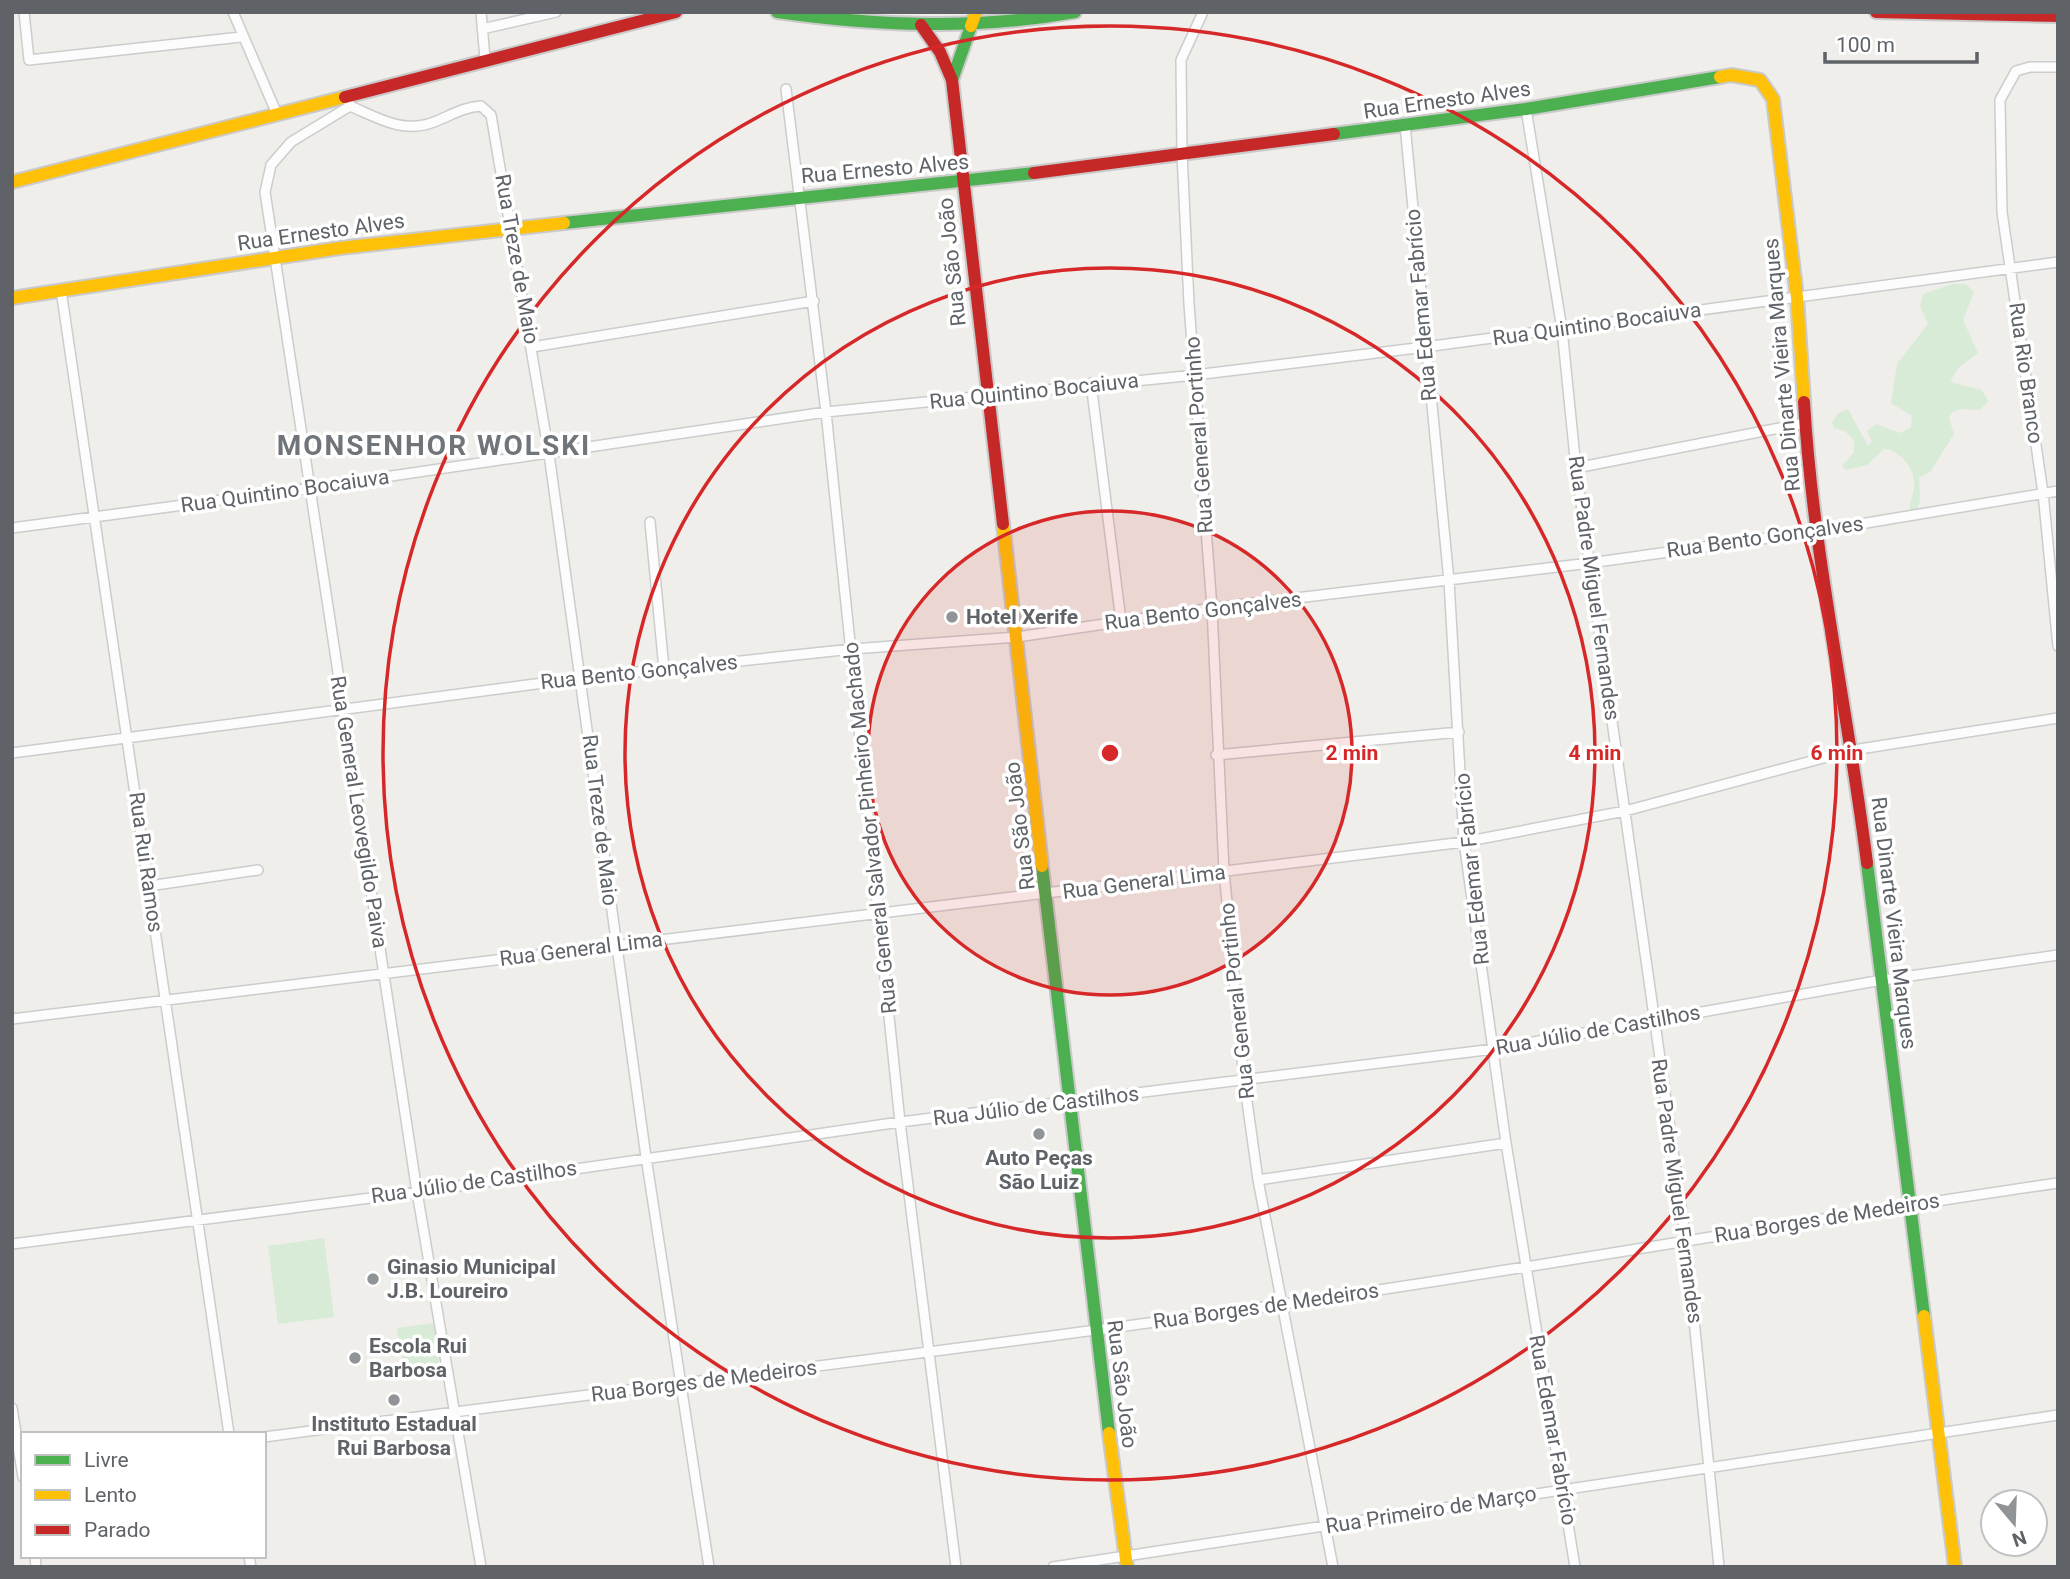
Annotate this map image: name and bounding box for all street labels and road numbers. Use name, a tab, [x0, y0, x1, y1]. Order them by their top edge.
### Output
street label: Rua Ernesto Alves	[1362, 76, 1532, 124]
street label: Rua Ernesto Alves	[800, 150, 970, 188]
street label: Rua Treze de Maio	[490, 172, 544, 346]
street label: Rua São João	[933, 196, 971, 328]
street label: Rua Ernesto Alves	[236, 208, 406, 256]
street label: Rua Edemar Fabrício	[1401, 208, 1441, 402]
street label: Rua Dinarte Vieira Marques	[1759, 237, 1805, 493]
street label: Rua Quintino Bocaiuva	[1491, 297, 1703, 351]
street label: Rua Rio Branco	[2004, 301, 2048, 445]
street label: Rua General Portinho	[1180, 336, 1218, 534]
street label: Rua Quintino Bocaiuva	[928, 368, 1140, 414]
street label: Rua Padre Miguel Fernandes	[1564, 454, 1624, 722]
street label: Rua Quintino Bocaiuva	[179, 464, 391, 518]
street label: Rua Bento Gonçalves	[1665, 511, 1865, 563]
street label: Rua Bento Gonçalves	[1103, 587, 1303, 635]
street label: Rua General Salvador Pinheiro Machado	[839, 641, 901, 1015]
street label: Rua Bento Gonçalves	[539, 650, 739, 694]
street label: Rua General Leovegildo Paiva	[326, 674, 392, 950]
street label: Rua Treze de Maio	[578, 733, 622, 907]
street label: Rua São João	[1000, 760, 1040, 892]
street label: Rua Edemar Fabrício	[1450, 772, 1494, 966]
street label: Rua Rui Ramos	[124, 790, 168, 934]
street label: Rua Dinarte Vieira Marques	[1867, 795, 1921, 1051]
street label: Rua General Lima	[1061, 860, 1227, 904]
street label: Rua General Portinho	[1215, 901, 1259, 1101]
street label: Rua General Lima	[498, 927, 664, 971]
street label: Rua Júlio de Castilhos	[1494, 1000, 1702, 1060]
street label: Rua Padre Miguel Fernandes	[1647, 1057, 1707, 1325]
street label: Rua Júlio de Castilhos	[932, 1081, 1140, 1131]
street label: Rua Júlio de Castilhos	[370, 1156, 578, 1208]
street label: Rua Borges de Medeiros	[1713, 1188, 1941, 1248]
street label: Rua Borges de Medeiros	[1152, 1278, 1380, 1334]
street label: Rua São João	[1102, 1318, 1142, 1450]
street label: Rua Edemar Fabrício	[1524, 1333, 1582, 1527]
street label: Rua Borges de Medeiros	[590, 1355, 818, 1407]
street label: Rua Primeiro de Março	[1324, 1481, 1538, 1539]

